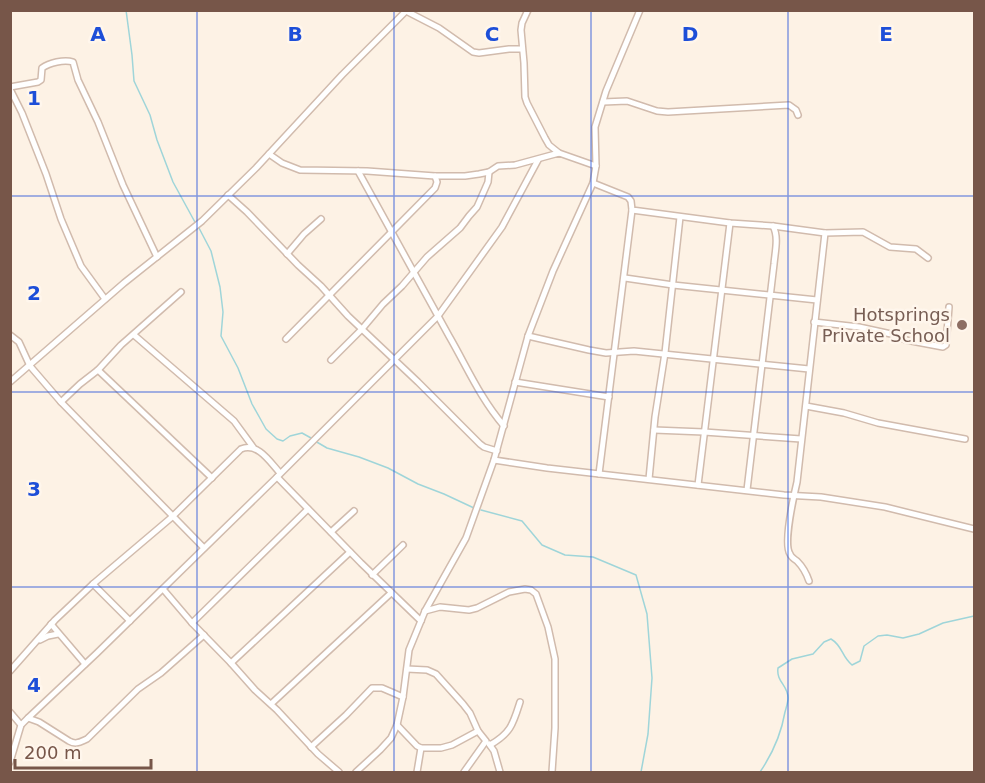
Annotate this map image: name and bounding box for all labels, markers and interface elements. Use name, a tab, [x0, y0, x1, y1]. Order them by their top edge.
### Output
text: A	[90, 22, 106, 46]
text: B	[287, 22, 303, 46]
text: C	[485, 22, 499, 46]
text: D	[682, 22, 698, 46]
text: E	[879, 22, 893, 46]
text: 1	[27, 86, 41, 110]
text: 2	[27, 281, 41, 305]
place label: Hotsprings Private School	[822, 304, 950, 346]
marker: Hotsprings Private School	[955, 318, 969, 332]
text: 3	[27, 477, 41, 501]
text: 4	[27, 673, 41, 697]
scale bar	[15, 732, 152, 770]
text: 200 m	[24, 742, 82, 763]

